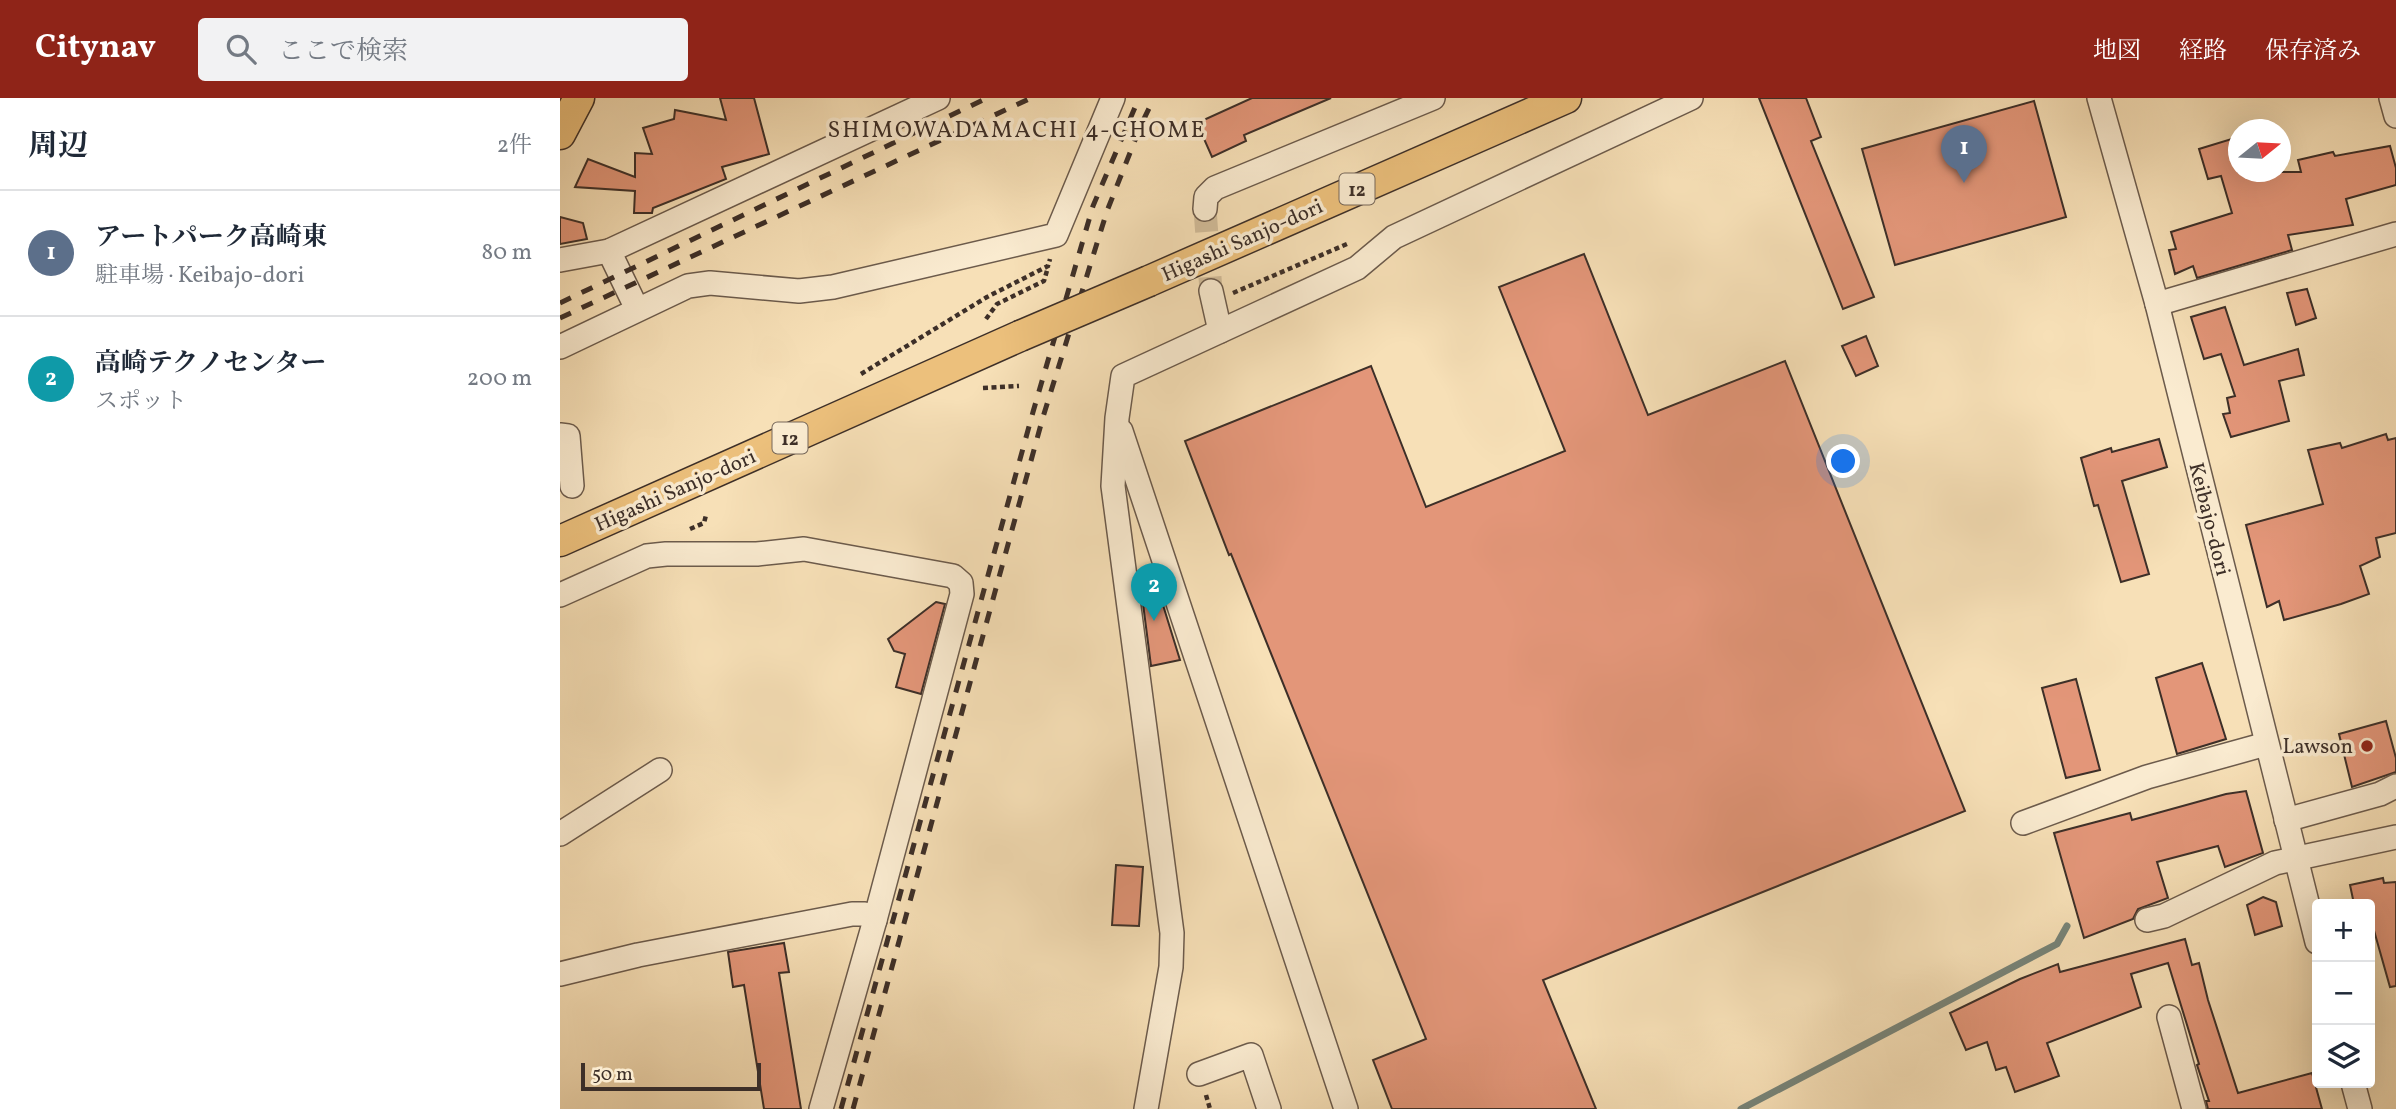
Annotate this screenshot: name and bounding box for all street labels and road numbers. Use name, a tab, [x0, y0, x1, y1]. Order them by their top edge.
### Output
road number: 12	[1340, 174, 1374, 204]
street label: Higashi Sanjo-dori	[1157, 193, 1328, 290]
road number: 12	[772, 422, 807, 454]
street label: Higashi Sanjo-dori	[590, 443, 761, 540]
street label: Keibajo-dori	[2180, 460, 2237, 579]

